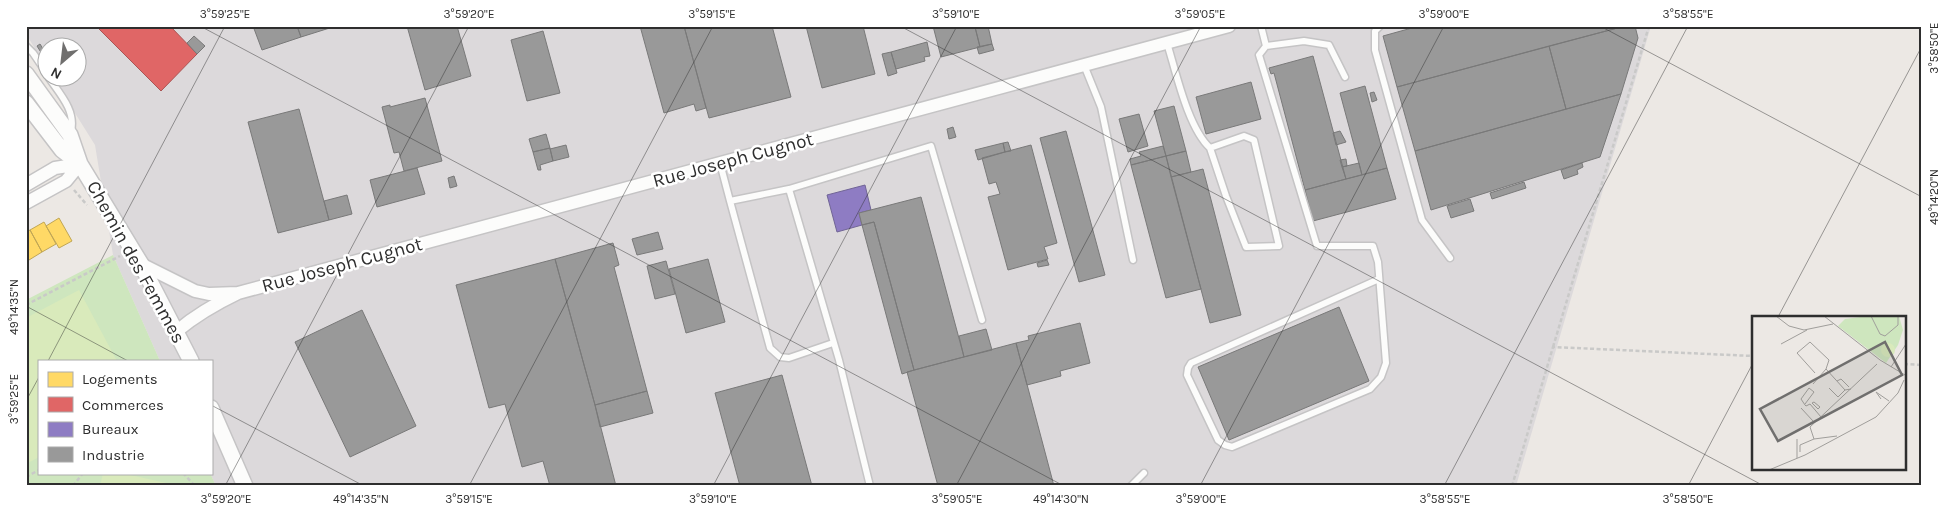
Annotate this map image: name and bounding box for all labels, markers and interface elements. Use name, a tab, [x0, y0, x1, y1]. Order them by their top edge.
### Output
text: 3°59'25"E	[200, 7, 250, 21]
text: 3°59'20"E	[443, 7, 495, 21]
text: 3°59'15"E	[688, 7, 736, 21]
text: 3°59'10"E	[932, 7, 980, 21]
text: 3°59'05"E	[1175, 7, 1225, 21]
text: 3°59'00"E	[1418, 7, 1470, 21]
text: 3°58'55"E	[1663, 7, 1713, 21]
text: 3°58'50"E	[1927, 22, 1941, 74]
north arrow	[38, 38, 88, 88]
text: N	[48, 63, 65, 83]
street label: Rue Joseph Cugnot	[650, 128, 816, 192]
text: 49°14'20"N	[1927, 169, 1941, 225]
street label: Chemin des Femmes	[82, 177, 190, 347]
street label: Rue Joseph Cugnot	[259, 233, 425, 297]
text: 49°14'35"N	[7, 279, 21, 335]
inset map	[1752, 316, 1906, 470]
legend	[38, 360, 212, 474]
text: Logements	[82, 370, 158, 388]
text: 3°59'25"E	[7, 374, 21, 424]
text: Commerces	[82, 396, 164, 414]
text: Bureaux	[82, 420, 139, 438]
text: Industrie	[82, 446, 144, 464]
text: 3°59'20"E	[200, 492, 252, 506]
text: 49°14'35"N	[333, 492, 389, 506]
text: 3°59'15"E	[445, 492, 493, 506]
text: 3°59'10"E	[689, 492, 737, 506]
text: 3°59'05"E	[932, 492, 982, 506]
text: 49°14'30"N	[1033, 492, 1089, 506]
text: 3°59'00"E	[1175, 492, 1227, 506]
text: 3°58'55"E	[1420, 492, 1470, 506]
text: 3°58'50"E	[1662, 492, 1714, 506]

